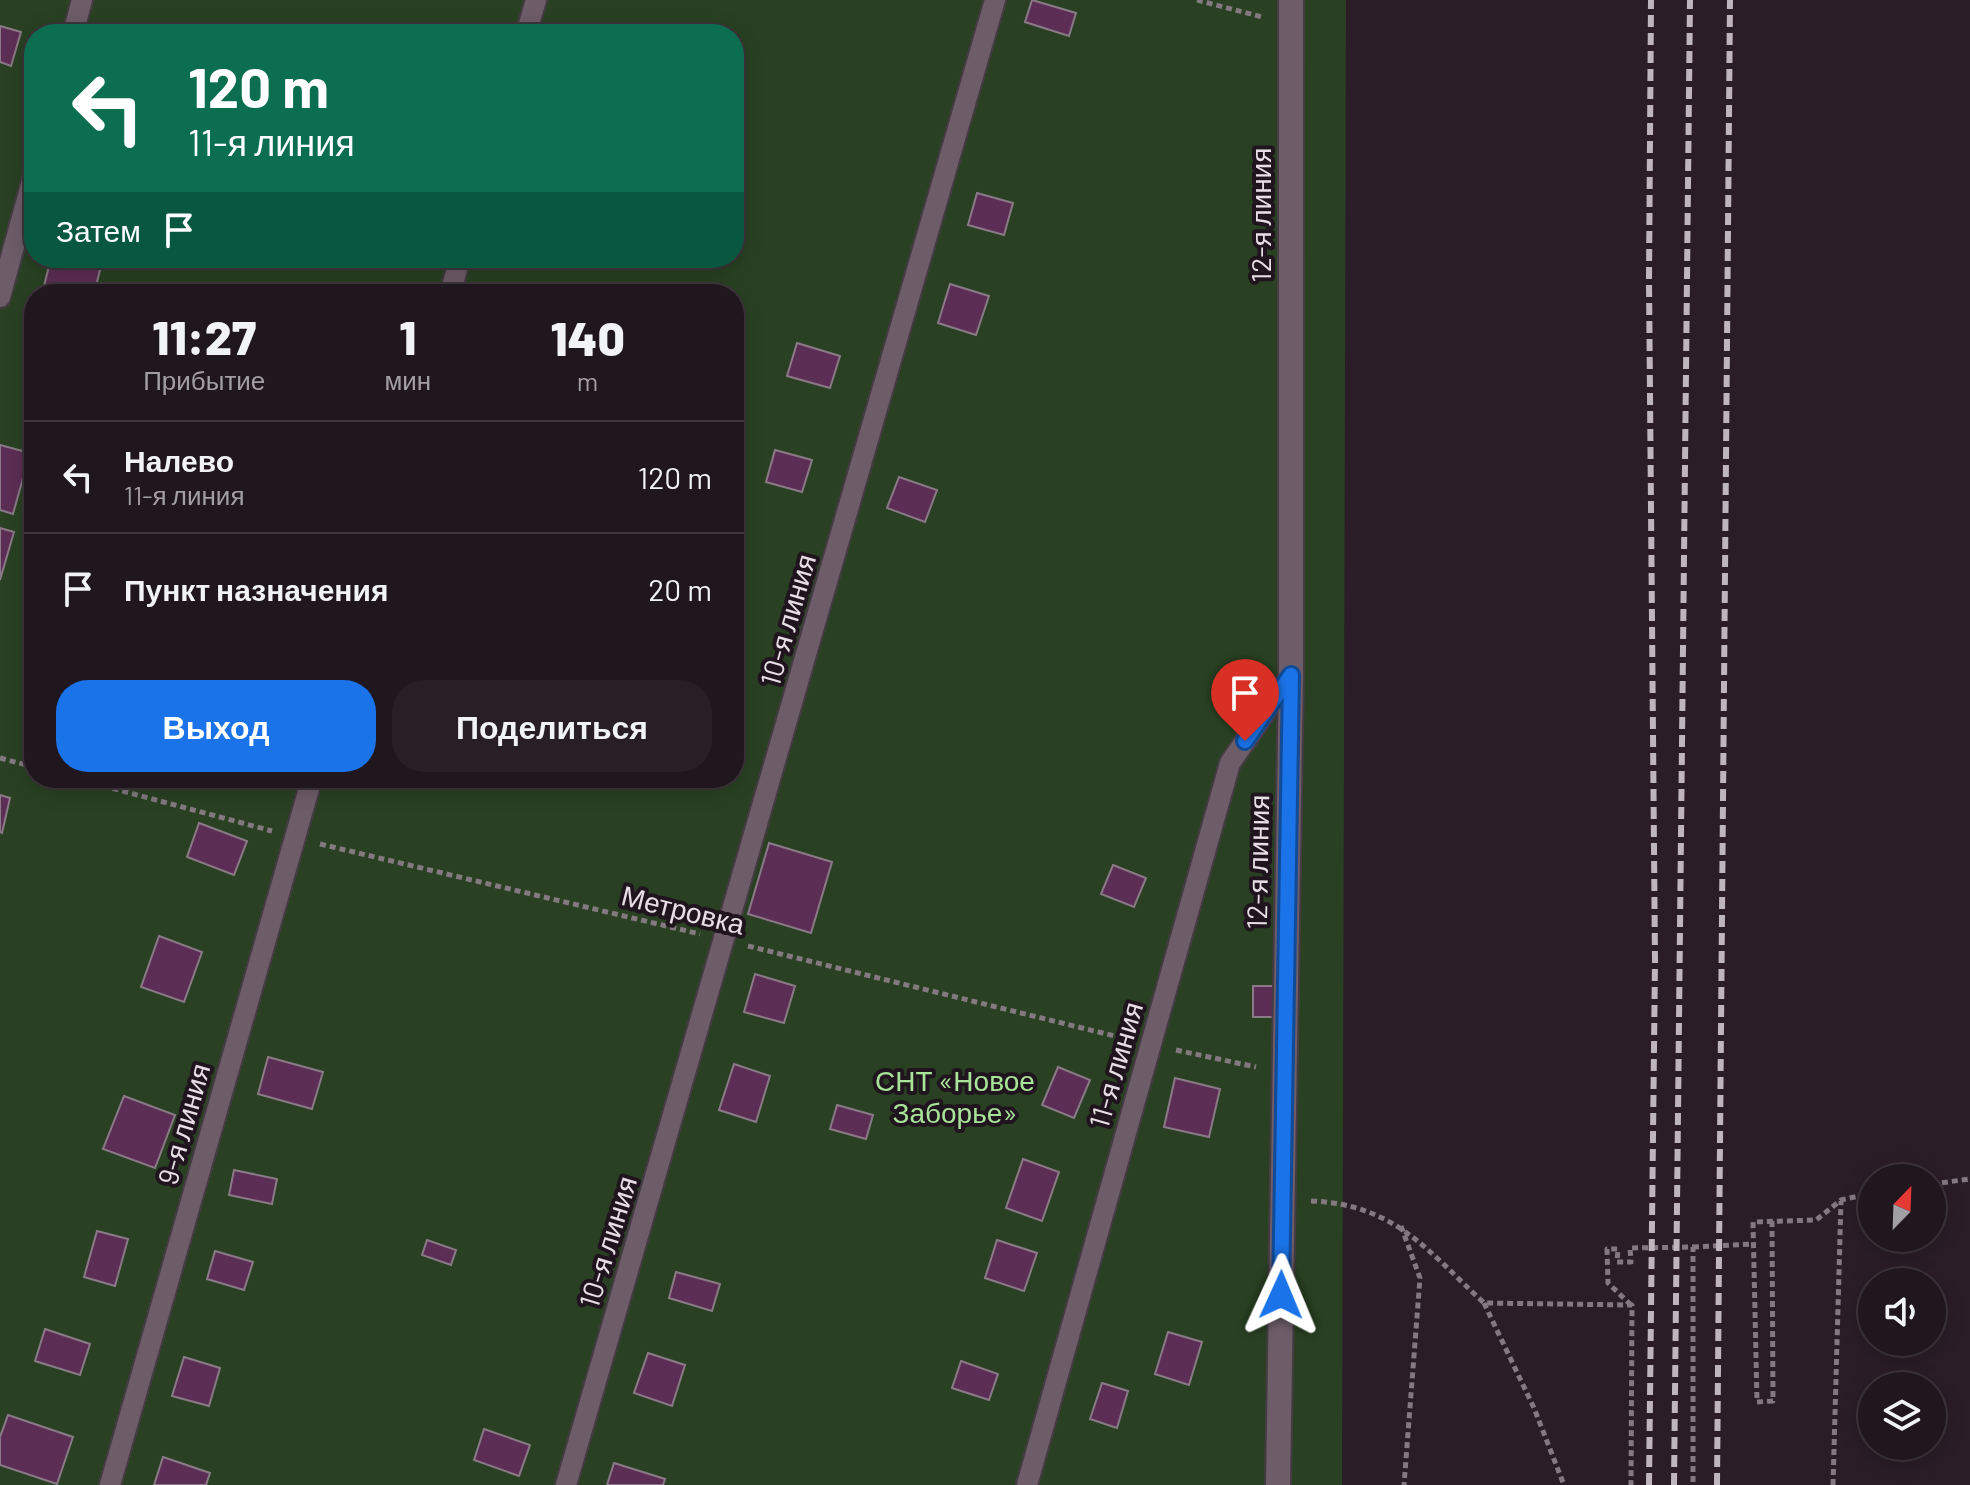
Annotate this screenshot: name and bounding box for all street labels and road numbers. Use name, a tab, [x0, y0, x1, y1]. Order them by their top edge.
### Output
street label: 12-я линия	[1243, 148, 1277, 282]
street label: 10-я линия	[752, 550, 822, 690]
street label: 12-я линия	[1239, 794, 1275, 930]
street label: Метровка	[618, 877, 749, 941]
street label: 11-я линия	[1081, 998, 1149, 1132]
street label: 9-я линия	[150, 1059, 217, 1188]
street label: 10-я линия	[571, 1172, 643, 1312]

